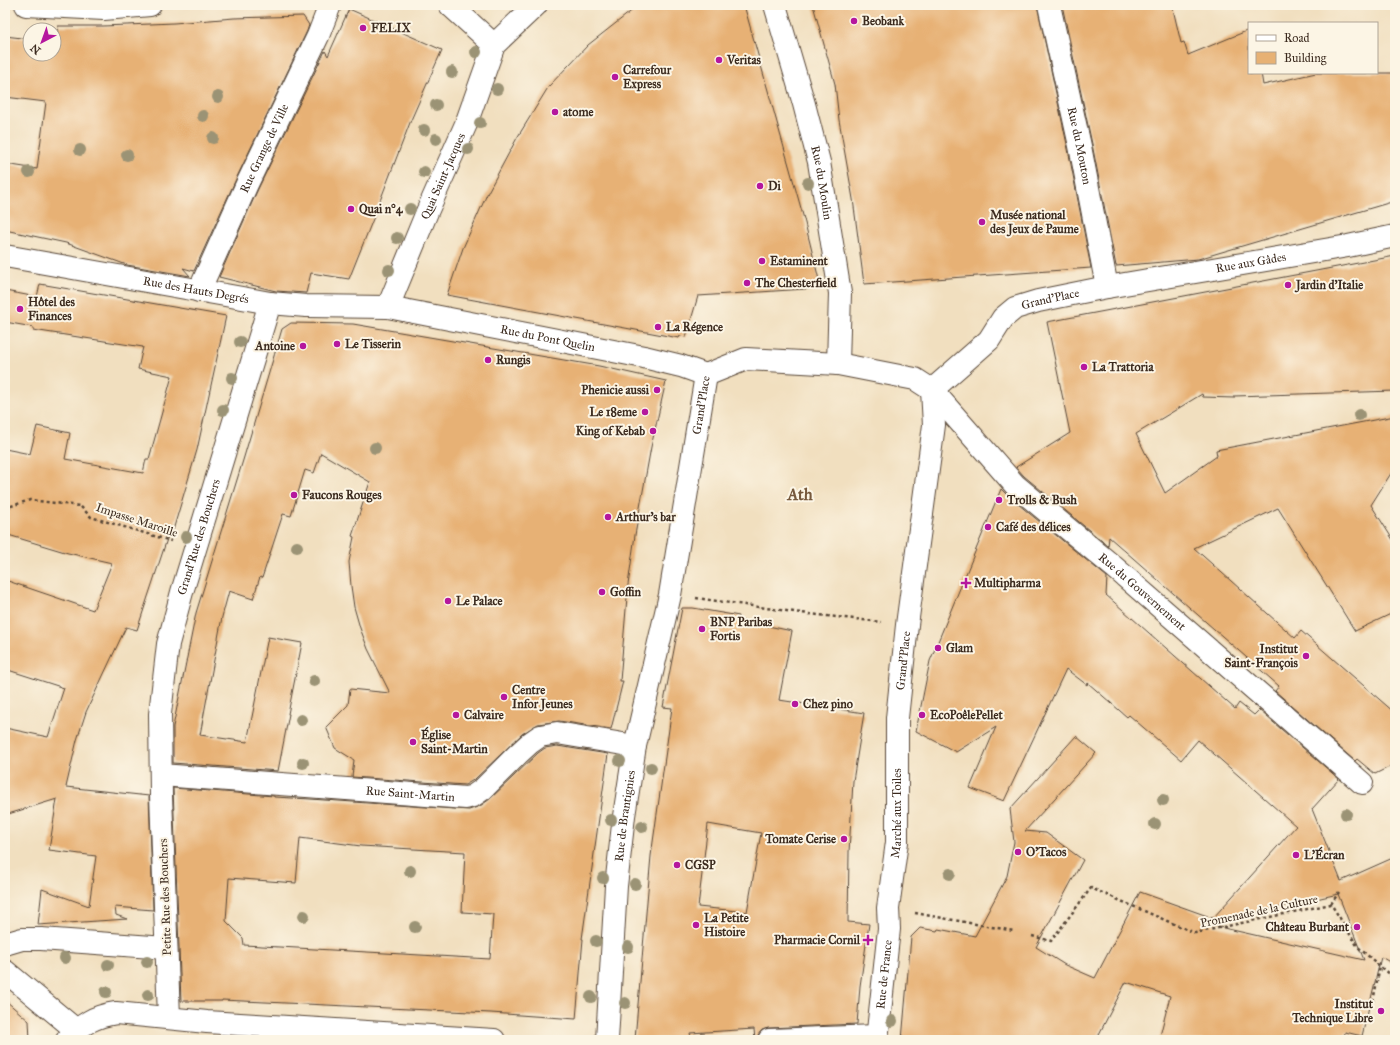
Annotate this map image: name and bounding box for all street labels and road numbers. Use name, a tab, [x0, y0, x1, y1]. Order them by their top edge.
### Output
street label: Rue Grange de Ville	[237, 101, 292, 195]
street label: Rue du Mouton	[1065, 106, 1094, 186]
street label: Quai Saint-Jacques	[418, 131, 468, 221]
street label: Rue du Moulin	[808, 144, 835, 221]
street label: Rue aux Gâdes	[1215, 250, 1287, 275]
street label: Rue des Hauts Degrés	[142, 274, 250, 306]
street label: Grand'Place	[1020, 286, 1081, 313]
street label: Rue du Pont Quelin	[499, 322, 597, 354]
street label: Grand'Place	[689, 375, 713, 435]
street label: Grand'Rue des Bouchers	[175, 477, 223, 597]
street label: Impasse Maroille	[94, 500, 180, 540]
street label: Rue du Gouvernement	[1096, 550, 1189, 634]
street label: Grand'Place	[893, 630, 913, 691]
street label: Marché aux Toiles	[888, 768, 904, 859]
street label: Rue de Brantignies	[612, 769, 638, 862]
street label: Rue Saint-Martin	[365, 783, 456, 804]
street label: Petite Rue des Bouchers	[156, 838, 174, 956]
street label: Promenade de la Culture	[1199, 892, 1319, 930]
street label: Rue de France	[873, 939, 895, 1010]

